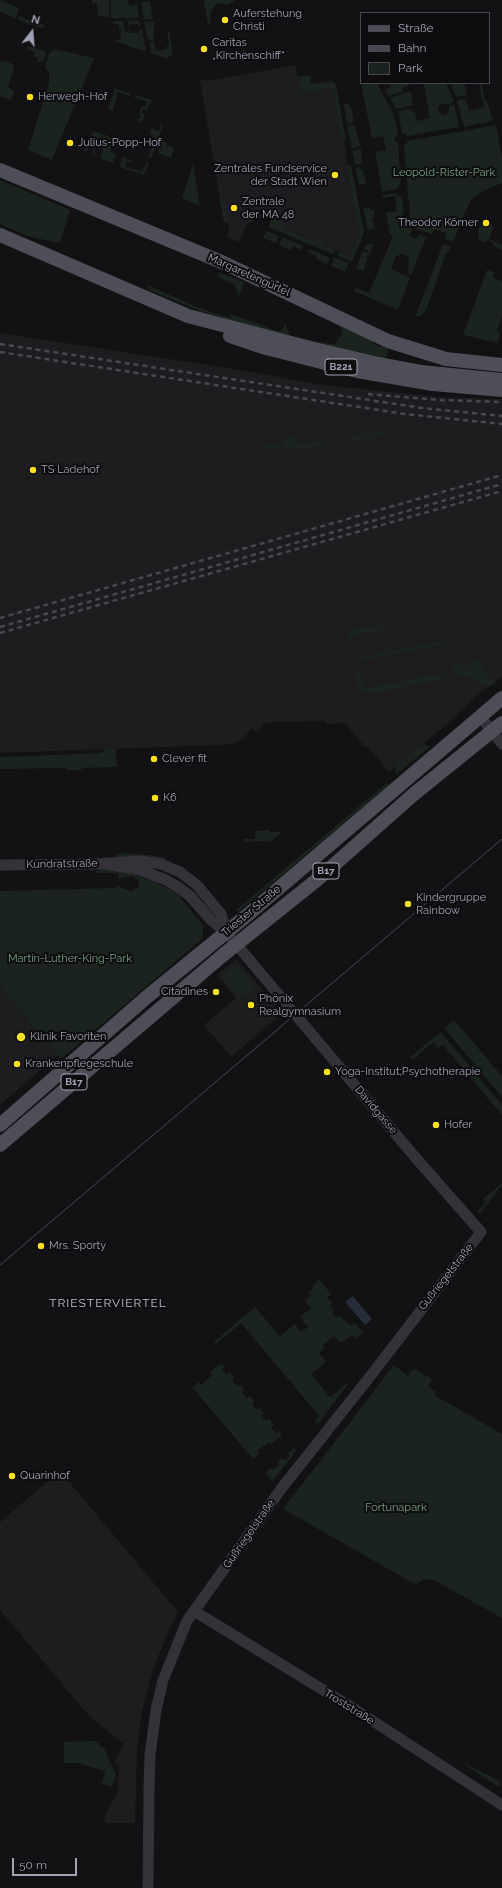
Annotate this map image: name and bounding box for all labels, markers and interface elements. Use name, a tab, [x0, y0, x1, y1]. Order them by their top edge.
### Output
place label: Auferstehung Christi	[233, 7, 302, 33]
north arrow	[12, 12, 52, 52]
legend	[360, 12, 490, 84]
text: N	[30, 13, 42, 27]
marker: Auferstehung Christi	[220, 15, 230, 25]
text: Straße	[398, 21, 434, 35]
place label: Caritas „Kirchenschiff“	[212, 36, 285, 62]
text: Bahn	[398, 41, 427, 55]
marker: Caritas „Kirchenschiff“	[199, 44, 209, 54]
text: Park	[398, 61, 423, 75]
place label: Herwegh-Hof	[38, 90, 107, 104]
marker: Herwegh-Hof	[25, 92, 35, 102]
place label: Julius-Popp-Hof	[78, 136, 161, 150]
marker: Julius-Popp-Hof	[65, 138, 75, 148]
place label: Zentrales Fundservice der Stadt Wien	[214, 162, 327, 188]
park label: Leopold-Rister-Park	[393, 166, 495, 180]
marker: Zentrales Fundservice der Stadt Wien	[330, 170, 340, 180]
place label: Zentrale der MA 48	[242, 195, 294, 221]
marker: Zentrale der MA 48	[229, 203, 239, 213]
place label: Theodor Körner	[398, 216, 478, 230]
marker: Theodor Körner	[481, 218, 491, 228]
street label: Margaretengürtel	[206, 251, 292, 299]
road number: B221	[325, 359, 357, 375]
place label: TS Ladehof	[41, 463, 99, 477]
marker: TS Ladehof	[28, 465, 38, 475]
place label: Clever fit	[162, 752, 207, 766]
marker: Clever fit	[149, 754, 159, 764]
place label: K6	[163, 791, 177, 805]
marker: K6	[150, 793, 160, 803]
street label: Kundratstraße	[26, 857, 98, 871]
road number: B17	[313, 863, 339, 879]
street label: Triester Straße	[219, 882, 283, 940]
place label: Kindergruppe Rainbow	[416, 891, 486, 917]
marker: Kindergruppe Rainbow	[403, 899, 413, 909]
park label: Martin-Luther-King-Park	[8, 952, 132, 966]
place label: Citadines	[161, 985, 208, 999]
marker: Citadines	[211, 987, 221, 997]
place label: Phönix Realgymnasium	[259, 992, 341, 1018]
marker: Phönix Realgymnasium	[246, 1000, 256, 1010]
place label: Klinik Favoriten	[30, 1030, 106, 1044]
marker: Klinik Favoriten	[15, 1031, 27, 1043]
place label: Krankenpflegeschule	[25, 1057, 133, 1071]
marker: Krankenpflegeschule	[12, 1059, 22, 1069]
place label: Yoga-Institut;Psychotherapie	[335, 1065, 481, 1079]
marker: Yoga-Institut;Psychotherapie	[322, 1067, 332, 1077]
road number: B17	[61, 1074, 87, 1090]
street label: Davidgasse	[352, 1083, 400, 1137]
place label: Hofer	[444, 1118, 472, 1132]
marker: Hofer	[431, 1120, 441, 1130]
place label: Mrs. Sporty	[49, 1239, 106, 1253]
marker: Mrs. Sporty	[36, 1241, 46, 1251]
street label: Gußriegelstraße	[416, 1241, 476, 1313]
district label: TRIESTERVIERTEL	[49, 1296, 167, 1310]
place label: Quarinhof	[20, 1469, 70, 1483]
marker: Quarinhof	[7, 1471, 17, 1481]
street label: Gußriegelstraße	[220, 1497, 278, 1571]
park label: Fortunapark	[365, 1501, 427, 1515]
street label: Troststraße	[322, 1686, 376, 1728]
scale bar	[14, 1850, 79, 1876]
text: 50 m	[19, 1858, 47, 1872]

